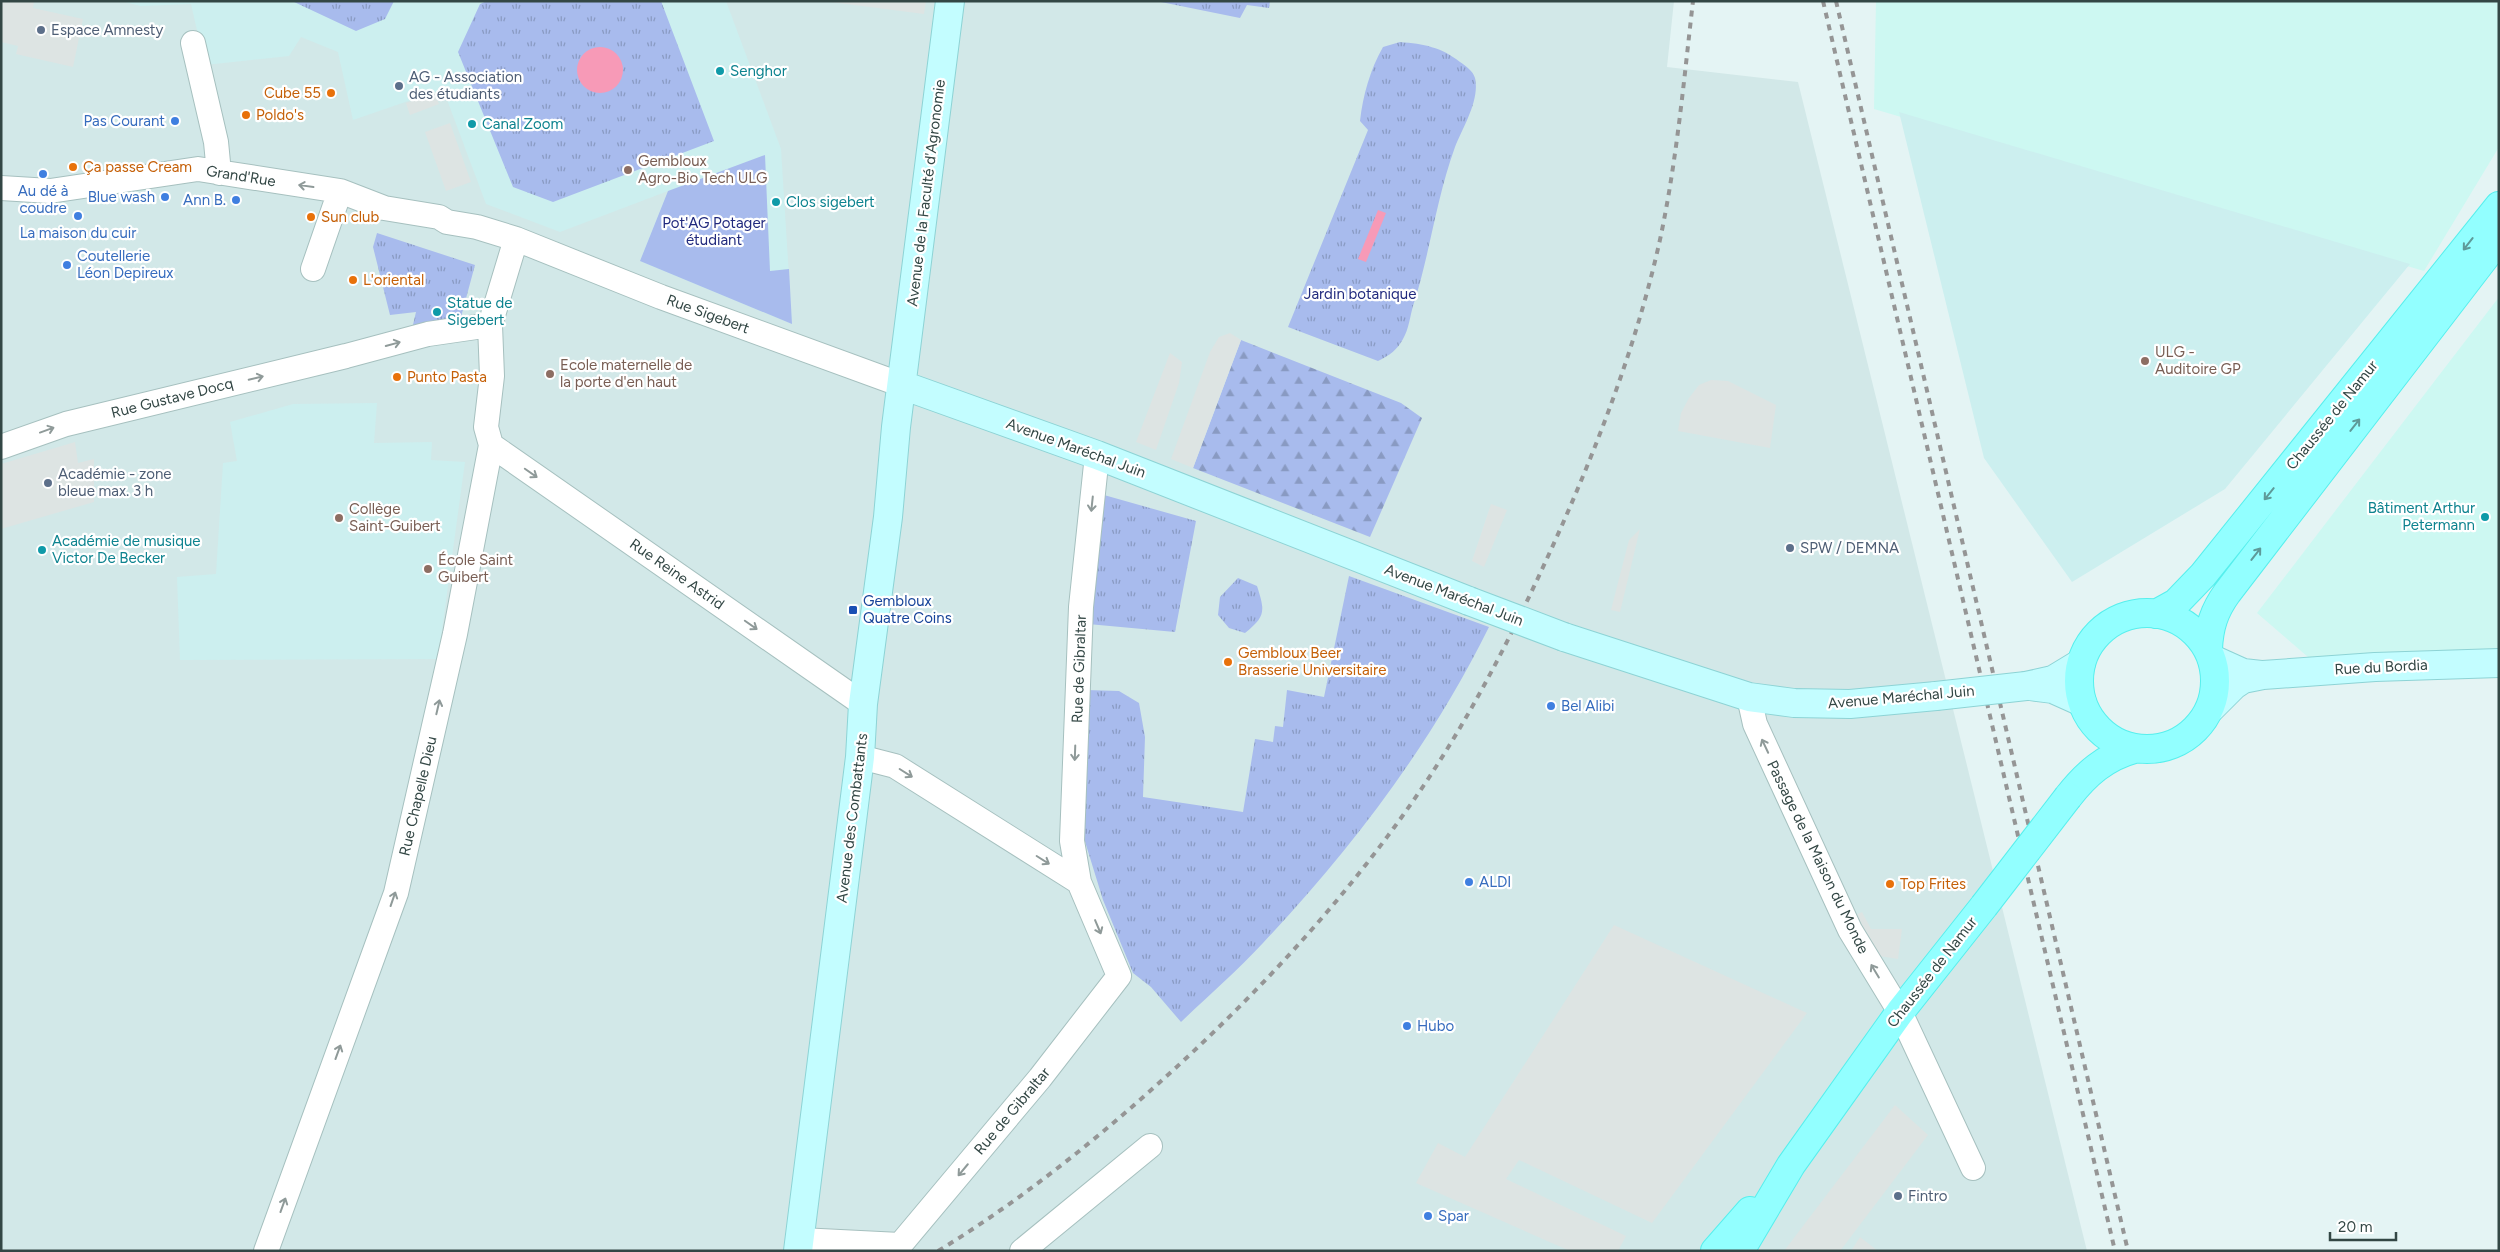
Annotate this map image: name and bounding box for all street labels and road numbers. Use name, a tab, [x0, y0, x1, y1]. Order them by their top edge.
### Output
street label: Avenue de la Faculté d'Agronomie	[903, 78, 949, 308]
street label: Grand'Rue	[205, 162, 277, 190]
street label: Rue Sigebert	[664, 291, 752, 337]
street label: Chaussée de Namur	[2282, 357, 2382, 473]
street label: Rue Gustave Docq	[109, 374, 235, 422]
street label: Avenue Maréchal Juin	[1004, 414, 1148, 482]
street label: Rue Reine Astrid	[626, 535, 728, 613]
street label: Avenue Maréchal Juin	[1382, 560, 1526, 630]
street label: Rue de Gibraltar	[1068, 615, 1090, 723]
street label: Rue du Bordia	[2334, 656, 2428, 678]
street label: Avenue Maréchal Juin	[1827, 682, 1975, 712]
street label: Avenue des Combattants	[833, 732, 871, 904]
street label: Rue Chapelle Dieu	[395, 734, 441, 858]
street label: Passage de la Maison du Monde	[1763, 757, 1873, 957]
street label: Chaussée de Namur	[1883, 913, 1981, 1031]
street label: Rue de Gibraltar	[970, 1064, 1054, 1158]

